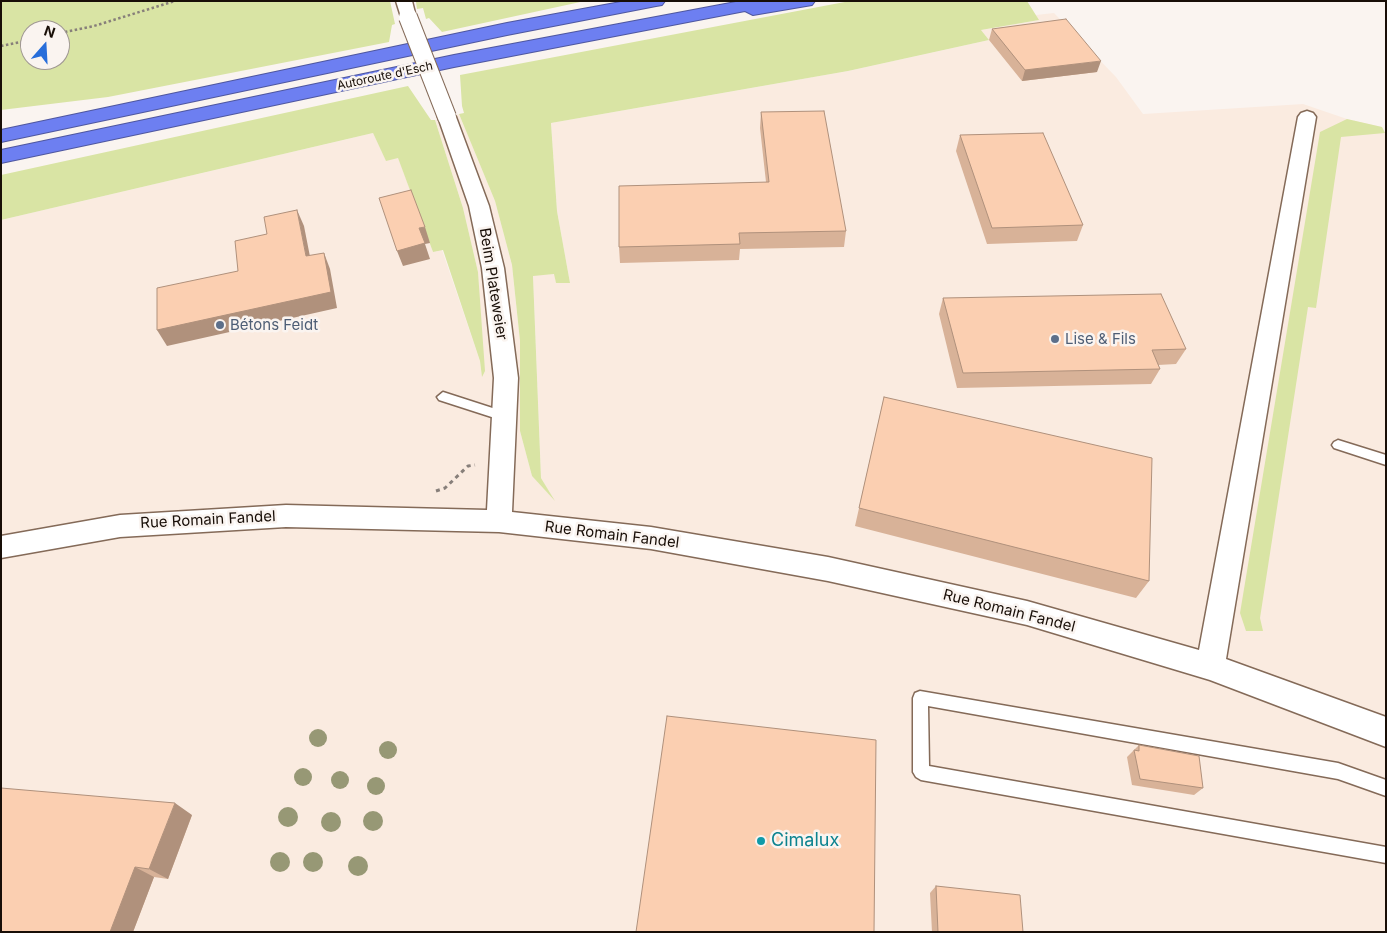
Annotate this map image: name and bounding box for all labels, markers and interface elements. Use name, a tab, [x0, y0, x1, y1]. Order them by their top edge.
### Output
north arrow	[20, 20, 70, 70]
text: N	[42, 22, 58, 41]
street label: Autoroute d'Esch	[336, 59, 434, 93]
street label: Beim Plateweier	[475, 227, 511, 341]
place label: Bétons Feidt	[230, 316, 318, 334]
marker: Bétons Feidt	[214, 319, 226, 331]
place label: Lise & Fils	[1065, 330, 1136, 348]
marker: Lise & Fils	[1049, 333, 1061, 345]
street label: Rue Romain Fandel	[140, 507, 276, 533]
street label: Rue Romain Fandel	[544, 518, 680, 552]
street label: Rue Romain Fandel	[941, 586, 1077, 636]
place label: Cimalux	[771, 830, 839, 852]
marker: Cimalux	[755, 835, 767, 847]

